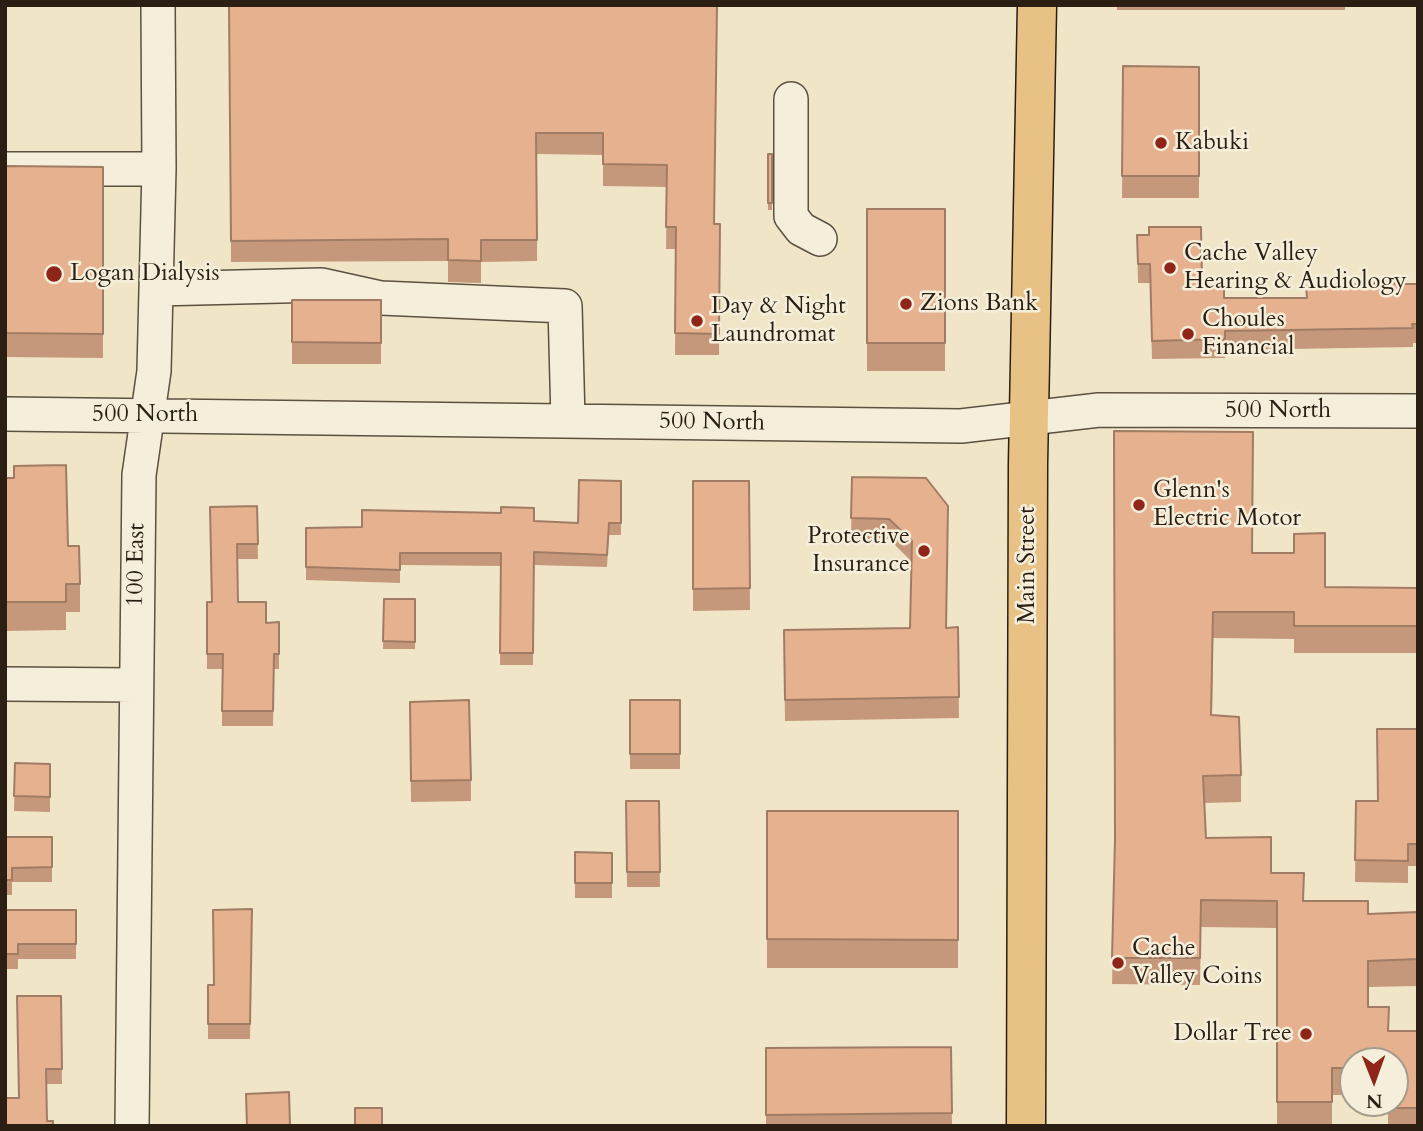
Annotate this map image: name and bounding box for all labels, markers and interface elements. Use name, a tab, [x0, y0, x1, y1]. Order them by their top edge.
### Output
place label: Kabuki	[1175, 129, 1249, 157]
marker: Kabuki	[1153, 135, 1169, 151]
place label: Cache Valley Hearing & Audiology	[1184, 240, 1407, 296]
place label: Logan Dialysis	[70, 260, 220, 288]
marker: Cache Valley Hearing & Audiology	[1162, 260, 1178, 276]
marker: Logan Dialysis	[44, 264, 64, 284]
place label: Zions Bank	[920, 290, 1038, 318]
place label: Day & Night Laundromat	[711, 293, 846, 349]
marker: Zions Bank	[898, 296, 914, 312]
place label: Choules Financial	[1202, 306, 1294, 362]
marker: Day & Night Laundromat	[689, 313, 705, 329]
marker: Choules Financial	[1180, 326, 1196, 342]
street label: 500 North	[1225, 397, 1331, 425]
street label: 500 North	[92, 401, 198, 429]
street label: 500 North	[659, 408, 765, 438]
place label: Glenn's Electric Motor	[1153, 477, 1301, 533]
marker: Glenn's Electric Motor	[1131, 497, 1147, 513]
street label: Main Street	[1014, 506, 1042, 624]
street label: 100 East	[122, 523, 152, 607]
place label: Protective Insurance	[807, 523, 910, 579]
marker: Protective Insurance	[916, 543, 932, 559]
place label: Cache Valley Coins	[1132, 935, 1262, 991]
marker: Cache Valley Coins	[1110, 955, 1126, 971]
place label: Dollar Tree	[1174, 1020, 1292, 1048]
marker: Dollar Tree	[1298, 1026, 1314, 1042]
north arrow	[1339, 1047, 1409, 1117]
text: N	[1366, 1088, 1383, 1114]

